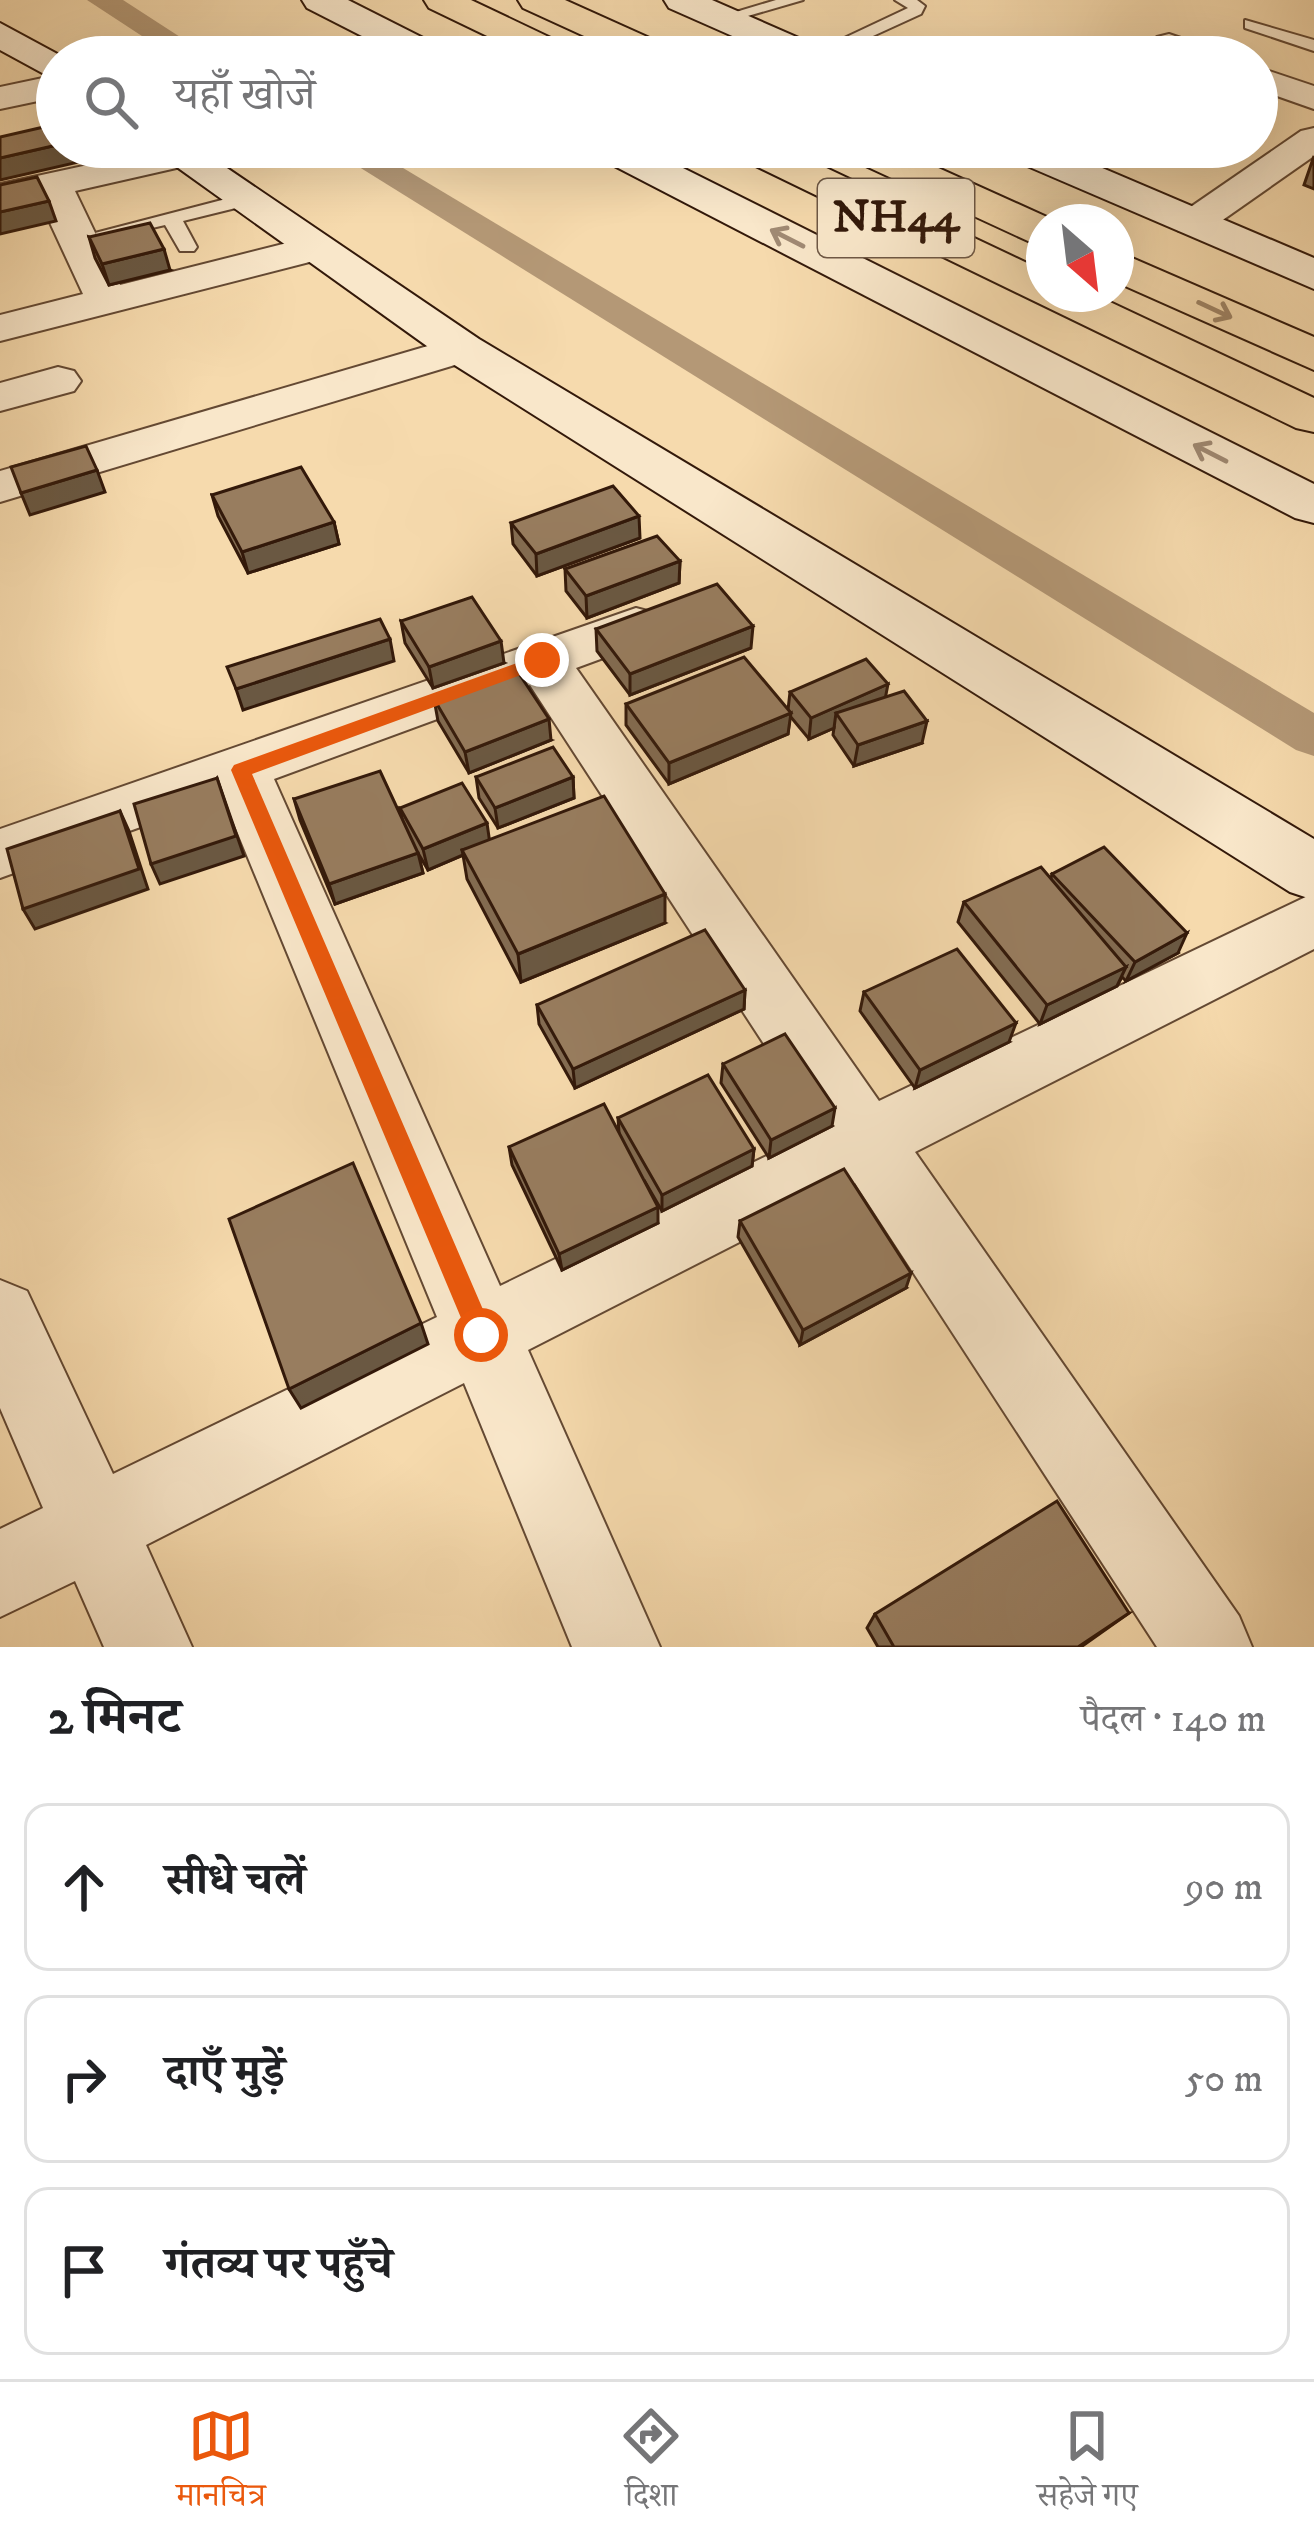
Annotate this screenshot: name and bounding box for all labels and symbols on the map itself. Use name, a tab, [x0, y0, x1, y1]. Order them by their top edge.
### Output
road number: NH44	[818, 179, 974, 257]
north arrow	[1026, 204, 1134, 312]
one-way arrow	[770, 225, 805, 248]
one-way arrow	[1196, 300, 1232, 322]
one-way arrow	[1192, 440, 1228, 463]
route end	[515, 633, 569, 687]
route start	[454, 1308, 508, 1362]

